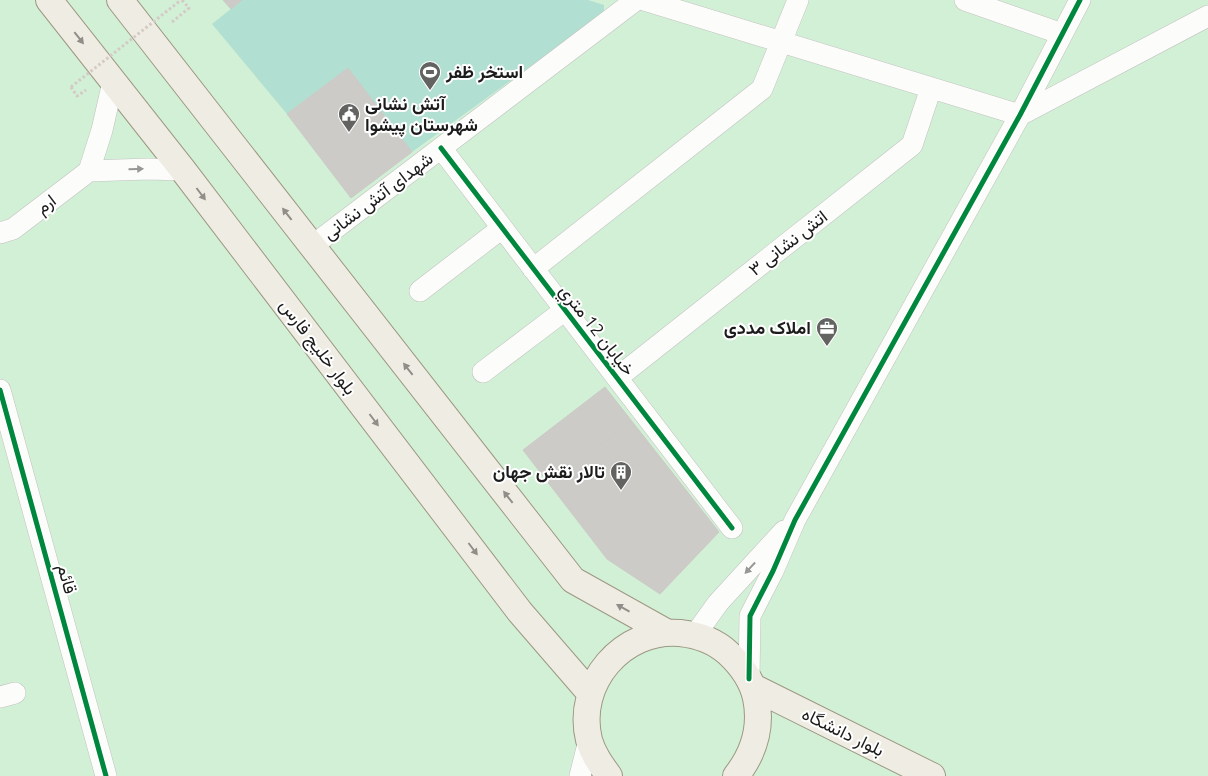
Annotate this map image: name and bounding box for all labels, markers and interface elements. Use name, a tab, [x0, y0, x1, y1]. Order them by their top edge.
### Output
one-way arrow	[74, 32, 84, 45]
sports icon: استخر ظفر	[418, 60, 442, 91]
place label: استخر ظفر	[445, 61, 523, 83]
place label: آتش نشانی شهرستان پیشوا	[365, 93, 478, 137]
public building icon: آتش نشانی شهرستان پیشوا	[337, 102, 361, 133]
street label: شهدای آتش نشانی	[319, 147, 437, 245]
one-way arrow	[128, 165, 144, 173]
one-way arrow	[196, 187, 206, 201]
street label: ارم	[32, 189, 61, 219]
street label: اتش نشانی ۳	[744, 205, 832, 281]
one-way arrow	[281, 208, 292, 221]
street label: خيابان 12 متري	[551, 280, 639, 382]
street label: بلوار خلیج فارس	[274, 295, 361, 400]
office icon: املاک مددی	[815, 316, 839, 347]
place label: املاک مددی	[724, 317, 811, 339]
one-way arrow	[403, 363, 414, 376]
one-way arrow	[369, 413, 379, 427]
building icon: تالار نقش جهان	[609, 460, 633, 491]
place label: تالار نقش جهان	[493, 461, 605, 483]
one-way arrow	[503, 491, 514, 504]
one-way arrow	[467, 542, 478, 555]
street label: قائم	[52, 562, 81, 597]
one-way arrow	[744, 562, 756, 574]
one-way arrow	[616, 604, 631, 612]
street label: بلوار دانشگاه	[798, 703, 888, 761]

